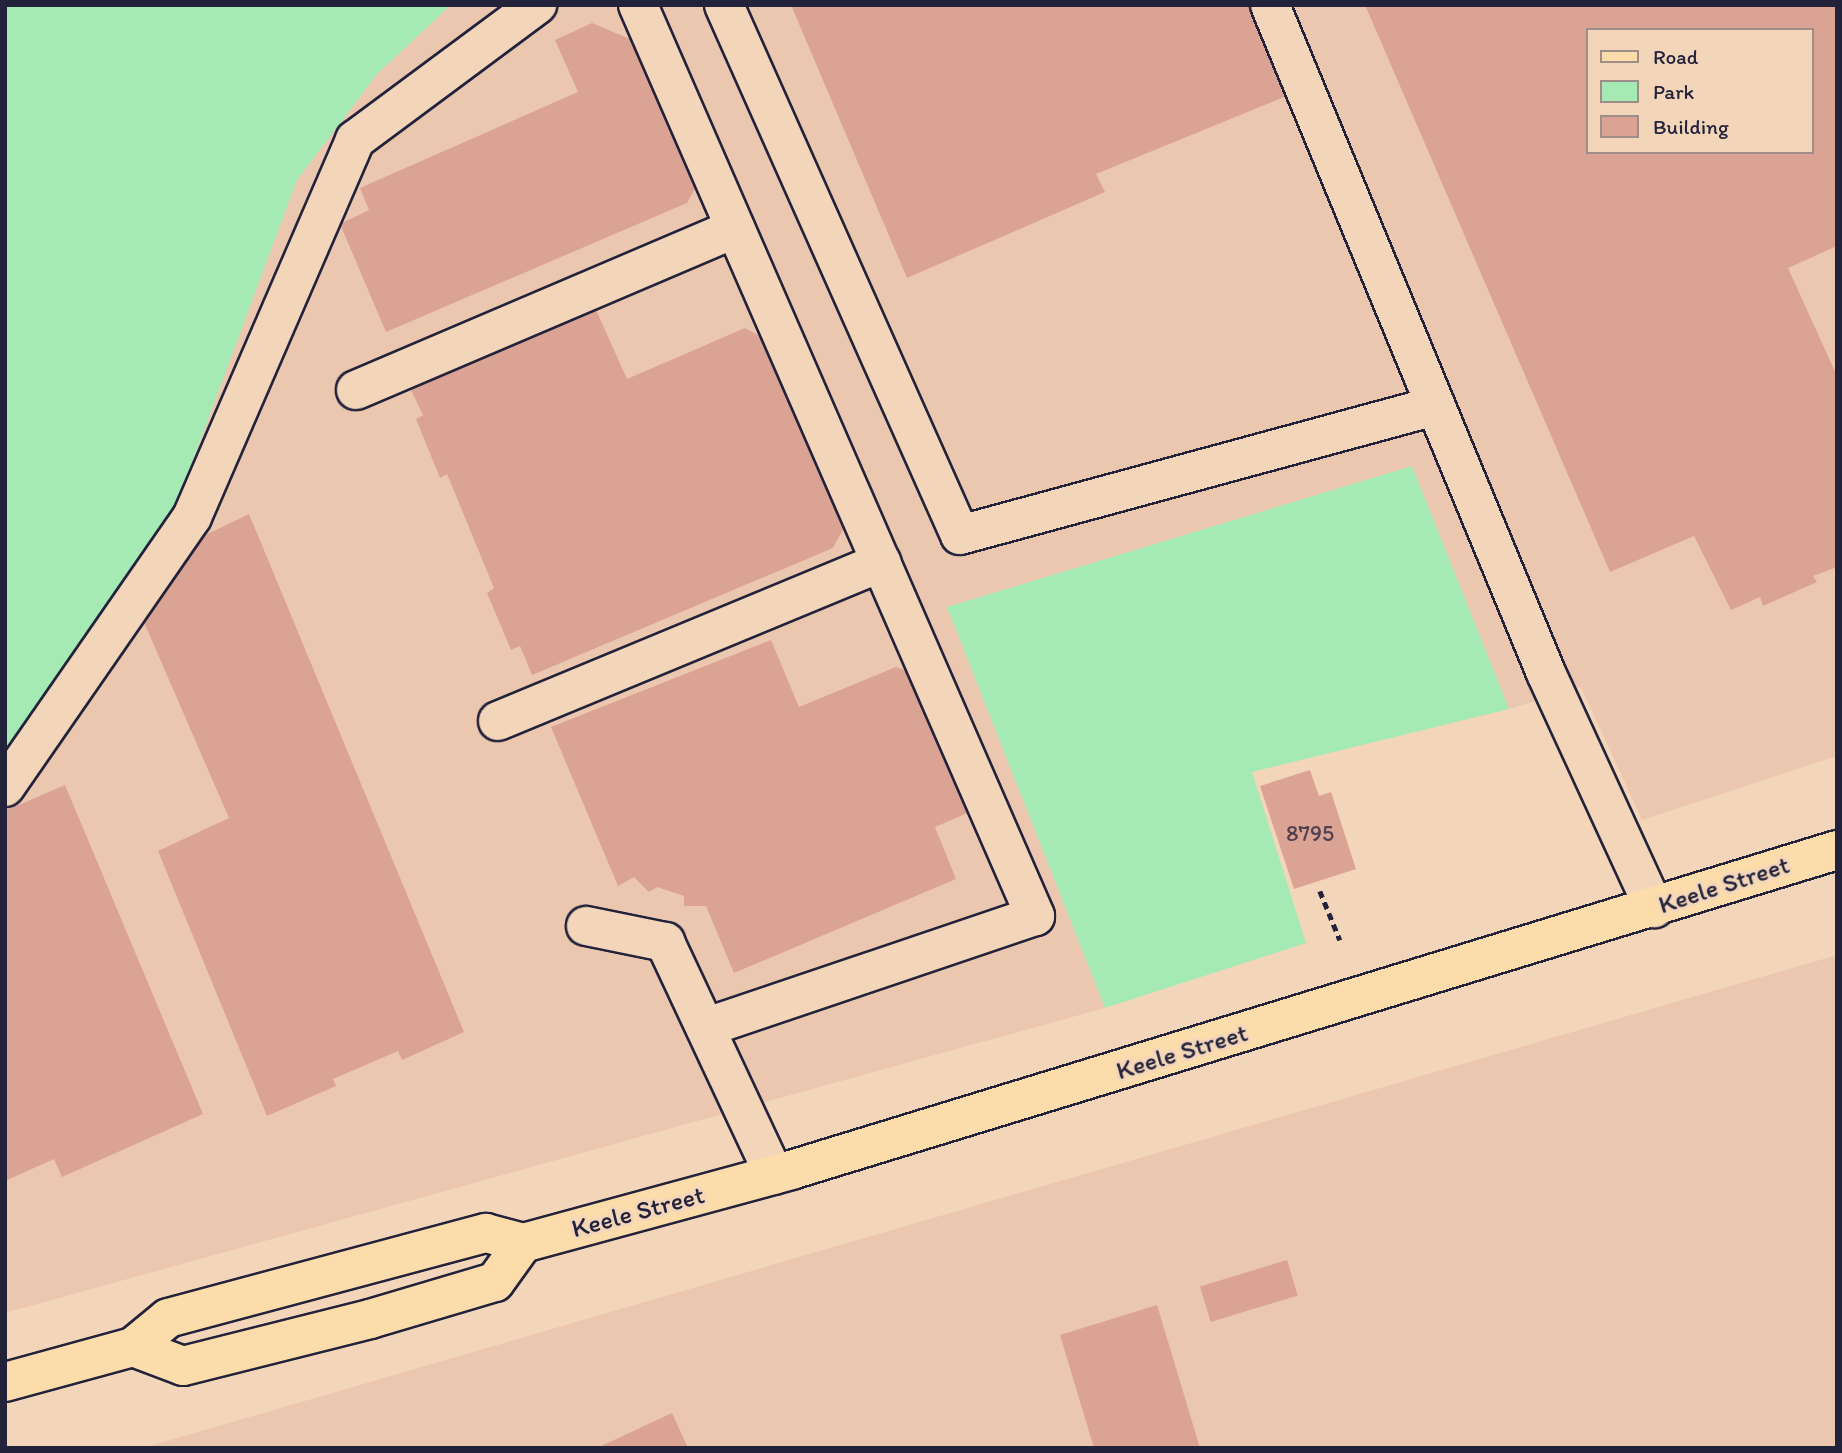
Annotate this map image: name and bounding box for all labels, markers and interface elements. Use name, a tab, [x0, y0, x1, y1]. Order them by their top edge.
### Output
legend	[1587, 28, 1814, 154]
text: Road	[1653, 44, 1698, 69]
text: Park	[1653, 79, 1694, 104]
text: Building	[1653, 114, 1729, 139]
house number: 8795	[1286, 819, 1334, 847]
street label: Keele Street	[1655, 849, 1793, 921]
street label: Keele Street	[1113, 1017, 1251, 1087]
street label: Keele Street	[568, 1179, 708, 1245]

